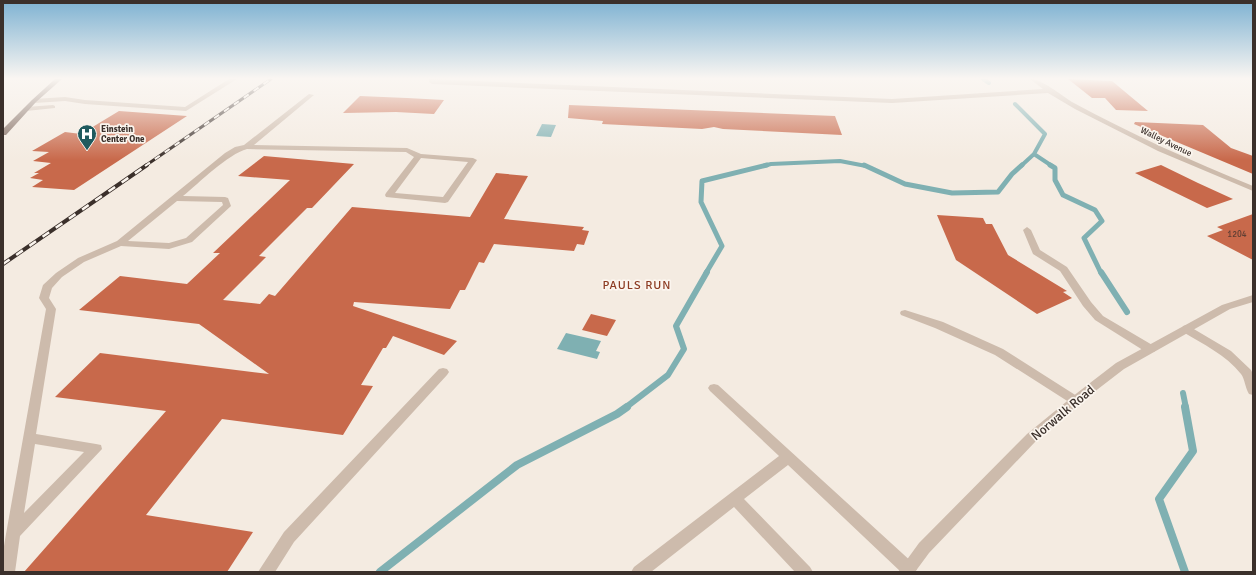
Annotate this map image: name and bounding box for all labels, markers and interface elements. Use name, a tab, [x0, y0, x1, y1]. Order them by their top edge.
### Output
hospital icon: Einstein Center One	[76, 123, 98, 151]
place label: Einstein Center One	[101, 124, 145, 145]
street label: Walley Avenue	[1139, 125, 1194, 159]
house number: 1204	[1227, 229, 1247, 240]
district label: PAULS RUN	[603, 278, 671, 293]
street label: Norwalk Road	[1028, 382, 1098, 444]

